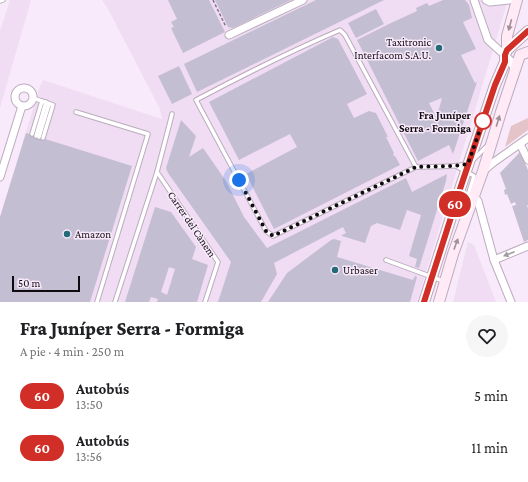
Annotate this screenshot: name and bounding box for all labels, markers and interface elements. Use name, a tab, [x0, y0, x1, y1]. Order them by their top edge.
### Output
one-way arrow	[507, 19, 513, 31]
place label: Taxitronic Interfacom S.A.U.	[354, 36, 431, 61]
marker: Taxitronic Interfacom S.A.U.	[434, 43, 444, 53]
place label: Fra Juníper Serra - Formiga	[399, 109, 472, 134]
marker: Fra Juníper Serra - Formiga	[474, 112, 492, 130]
one-way arrow	[495, 115, 501, 127]
your location	[229, 170, 249, 190]
street label: Carrer del Cànem	[166, 189, 218, 259]
line badge: 60	[437, 191, 473, 217]
text: 60	[447, 196, 463, 212]
place label: Amazon	[75, 228, 111, 240]
marker: Amazon	[62, 229, 72, 239]
one-way arrow	[454, 238, 460, 250]
one-way arrow	[502, 251, 514, 257]
place label: Urbaser	[343, 264, 378, 276]
marker: Urbaser	[330, 265, 340, 275]
scale bar	[12, 274, 80, 293]
text: 50 m	[18, 277, 40, 289]
button: heart	[466, 315, 508, 357]
text: Fra Juníper Serra - Formiga	[20, 318, 244, 339]
text: A pie · 4 min · 250 m	[20, 344, 124, 359]
text: Autobús	[76, 381, 129, 397]
text: 60	[34, 388, 50, 404]
text: 5 min	[474, 388, 508, 404]
text: 13:50	[76, 397, 103, 412]
text: Autobús	[76, 433, 129, 449]
text: 60	[34, 440, 50, 456]
text: 11 min	[471, 440, 508, 456]
text: 13:56	[76, 449, 102, 464]

